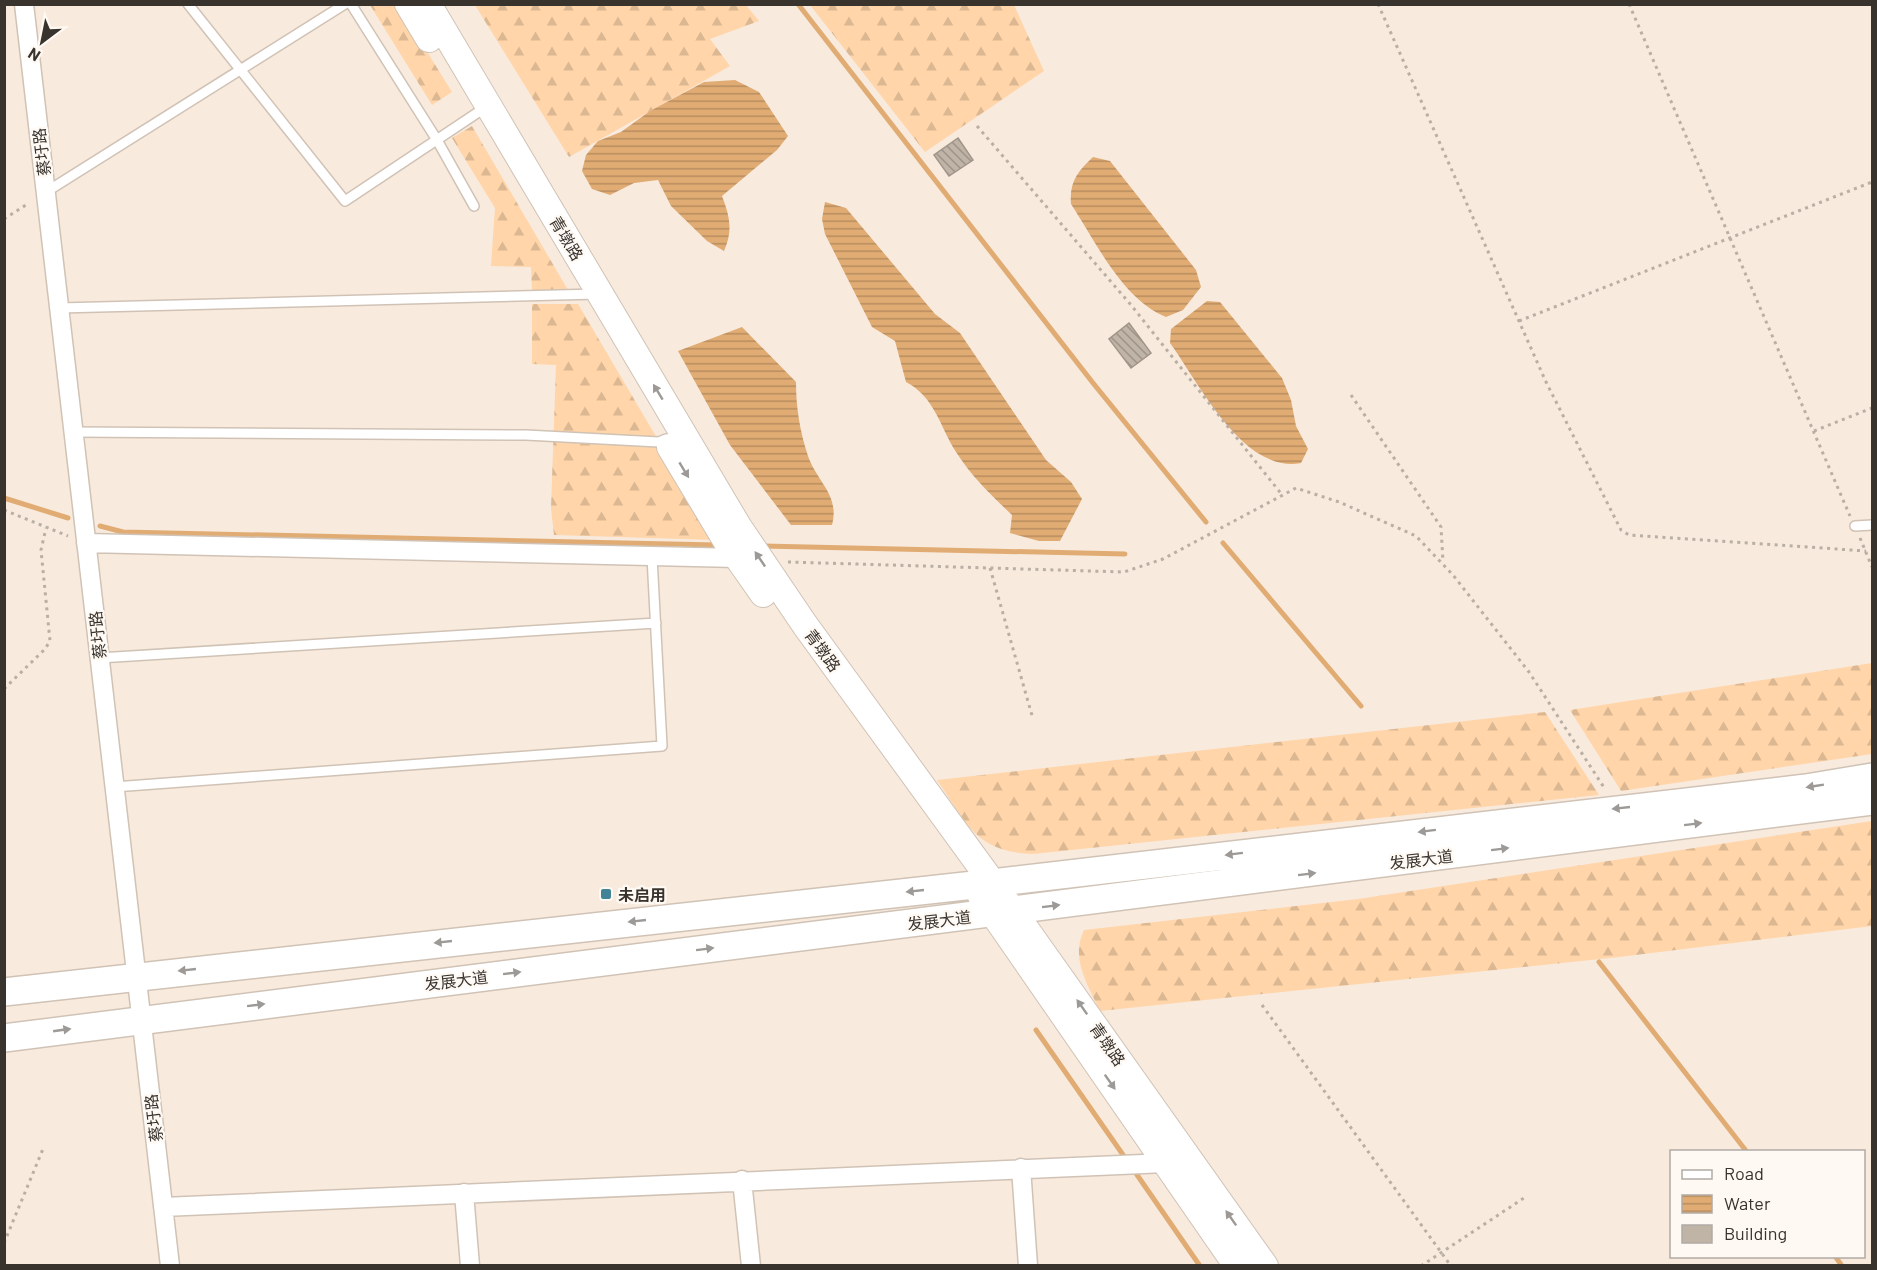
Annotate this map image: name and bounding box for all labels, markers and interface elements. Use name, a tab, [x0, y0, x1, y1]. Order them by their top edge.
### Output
north arrow	[12, 12, 72, 72]
text: N	[24, 44, 43, 66]
street label: 蔡圩路	[29, 127, 53, 177]
street label: 青墩路	[546, 213, 588, 263]
one-way arrow	[653, 384, 664, 400]
one-way arrow	[679, 462, 689, 479]
one-way arrow	[754, 551, 766, 567]
street label: 蔡圩路	[85, 610, 109, 660]
street label: 青墩路	[801, 625, 845, 675]
one-way arrow	[1805, 782, 1824, 791]
one-way arrow	[1611, 803, 1630, 813]
one-way arrow	[1684, 819, 1703, 829]
one-way arrow	[1418, 826, 1437, 836]
one-way arrow	[1491, 844, 1510, 853]
street label: 发展大道	[1388, 846, 1454, 872]
one-way arrow	[1224, 849, 1243, 859]
one-way arrow	[1297, 869, 1316, 878]
place label: 未启用	[618, 885, 666, 904]
one-way arrow	[905, 886, 924, 896]
marker: 未启用	[599, 887, 613, 901]
one-way arrow	[1041, 902, 1060, 911]
street label: 发展大道	[906, 907, 972, 933]
one-way arrow	[628, 916, 647, 926]
one-way arrow	[434, 937, 453, 947]
one-way arrow	[696, 945, 715, 954]
one-way arrow	[177, 965, 196, 975]
street label: 发展大道	[423, 967, 489, 993]
one-way arrow	[503, 969, 522, 978]
one-way arrow	[1076, 1000, 1088, 1015]
one-way arrow	[246, 1001, 265, 1010]
street label: 青墩路	[1086, 1019, 1130, 1069]
one-way arrow	[53, 1026, 72, 1035]
one-way arrow	[1104, 1074, 1115, 1091]
street label: 蔡圩路	[141, 1093, 165, 1143]
legend	[1670, 1150, 1865, 1258]
text: Road	[1724, 1162, 1764, 1184]
text: Water	[1724, 1192, 1771, 1214]
one-way arrow	[1225, 1210, 1237, 1226]
text: Building	[1724, 1222, 1787, 1244]

